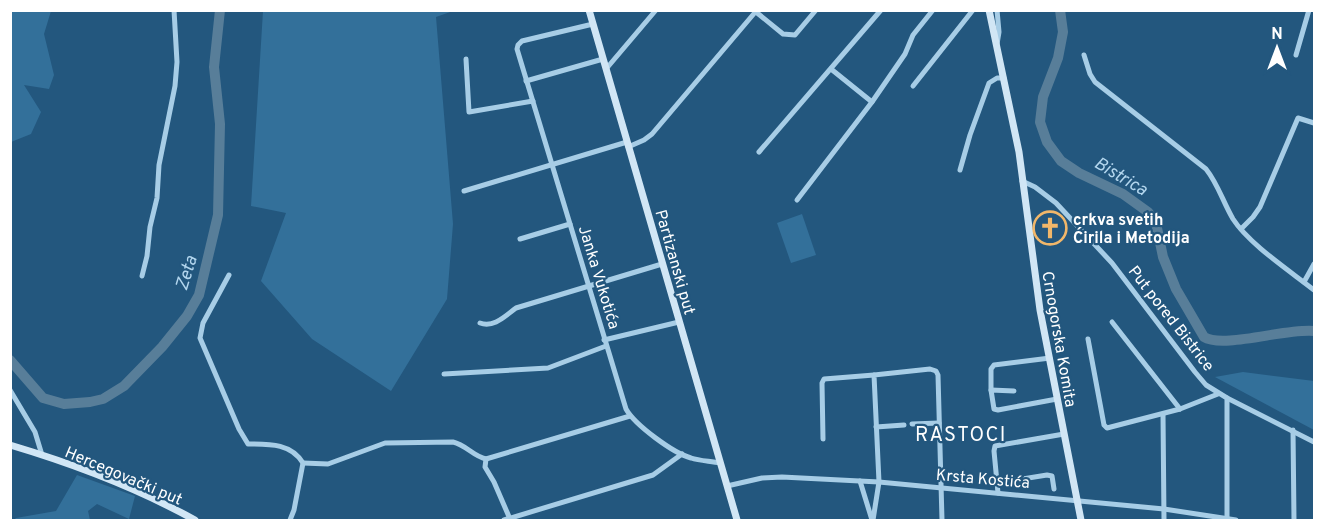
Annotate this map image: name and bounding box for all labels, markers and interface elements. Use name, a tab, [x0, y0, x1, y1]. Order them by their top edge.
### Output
north arrow	[1247, 18, 1307, 78]
text: N	[1271, 25, 1283, 45]
water label: Bistrica	[1089, 152, 1152, 202]
street label: Partizanski put	[650, 208, 699, 317]
church icon: crkva svetih Ćirila i Metodija	[1032, 210, 1068, 246]
place label: crkva svetih Ćirila i Metodija	[1073, 211, 1190, 249]
street label: Janka Vukotića	[573, 223, 623, 332]
water label: Zeta	[171, 253, 204, 294]
street label: Put pored Bistrice	[1123, 262, 1218, 376]
street label: Crnogorska Komita	[1036, 270, 1080, 409]
district label: RASTOCI	[915, 423, 1007, 449]
street label: Hercegovački put	[61, 443, 185, 511]
street label: Krsta Kostića	[935, 466, 1031, 494]

